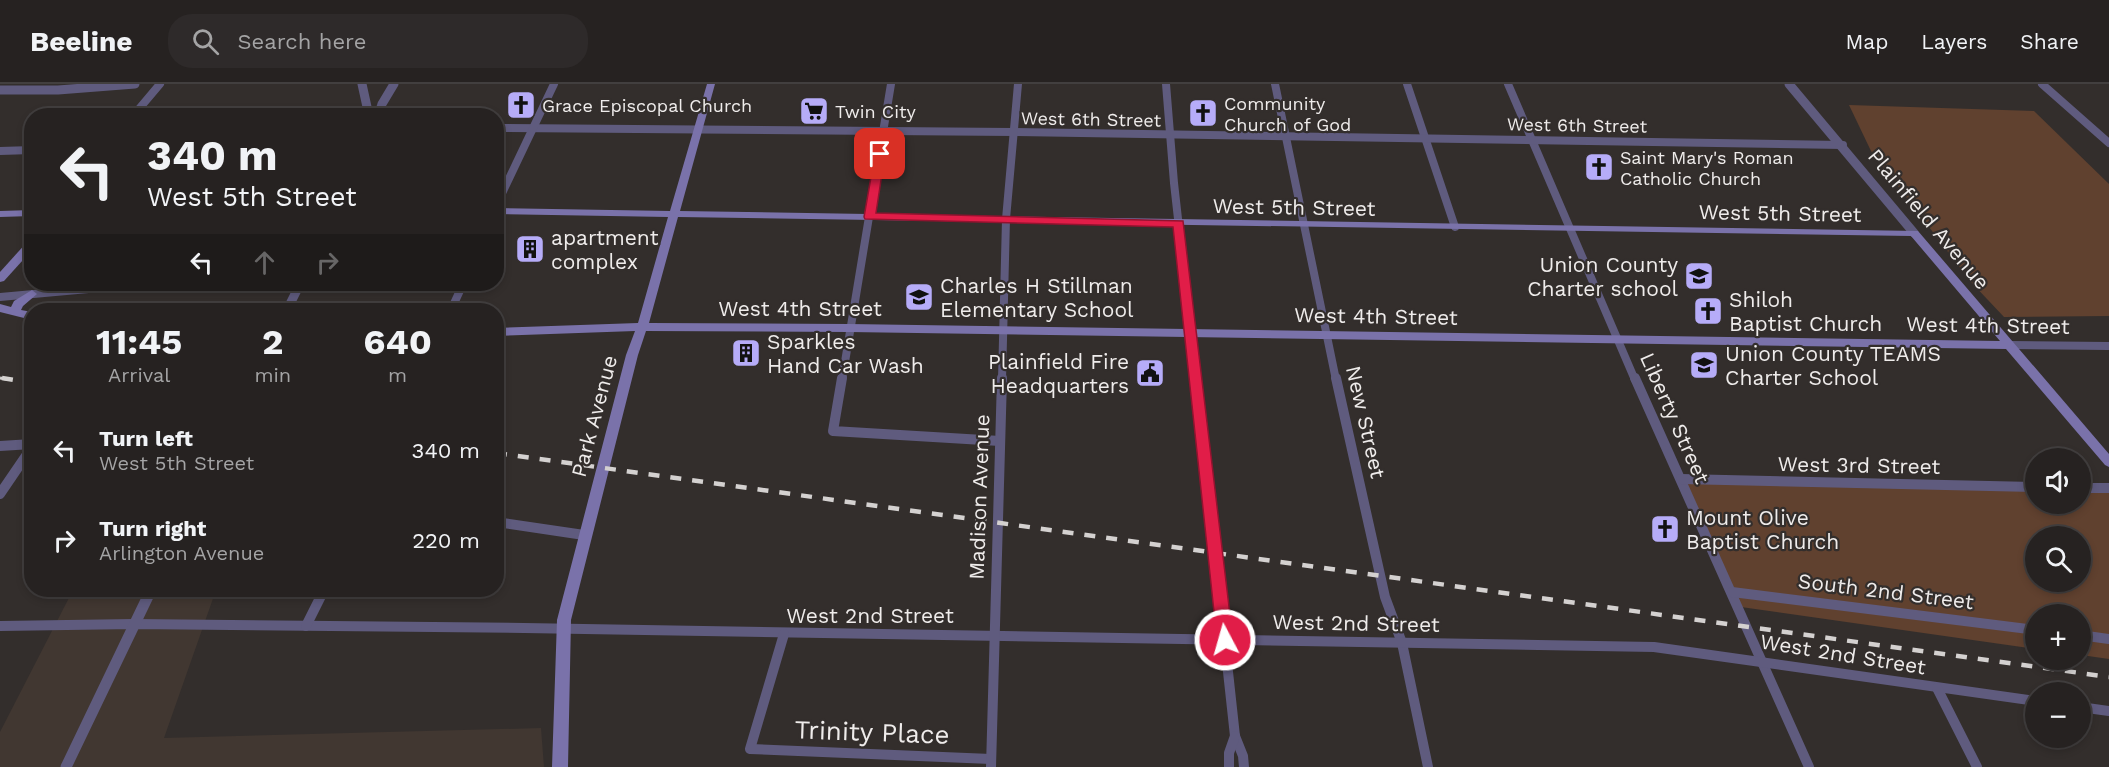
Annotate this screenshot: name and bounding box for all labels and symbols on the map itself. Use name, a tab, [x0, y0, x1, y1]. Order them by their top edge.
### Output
church icon: Grace Episcopal Church	[505, 89, 537, 121]
place label: Community Church of God	[1224, 93, 1351, 135]
place label: Grace Episcopal Church	[542, 95, 752, 116]
supermarket icon: Twin City	[798, 95, 830, 127]
church icon: Community Church of God	[1187, 97, 1219, 129]
place label: Twin City	[835, 101, 917, 122]
street label: West 6th Street	[1021, 107, 1162, 131]
street label: West 6th Street	[1507, 113, 1648, 137]
pin	[854, 128, 905, 179]
street label: Plainfield Avenue	[1863, 144, 1995, 294]
place label: Saint Mary's Roman Catholic Church	[1620, 147, 1794, 189]
church icon: Saint Mary's Roman Catholic Church	[1583, 151, 1615, 183]
street label: West 5th Street	[1212, 193, 1376, 221]
street label: West 5th Street	[1698, 199, 1862, 227]
place label: apartment complex	[551, 225, 659, 274]
building icon: apartment complex	[514, 233, 546, 265]
place label: Union County Charter school	[1527, 252, 1679, 301]
school or university icon: Union County Charter school	[1683, 260, 1715, 292]
place label: Charles H Stillman Elementary School	[940, 273, 1134, 322]
school or university icon: Charles H Stillman Elementary School	[903, 281, 935, 313]
place label: Shiloh Baptist Church	[1729, 287, 1882, 336]
church icon: Shiloh Baptist Church	[1692, 295, 1724, 327]
street label: West 4th Street	[718, 296, 882, 321]
street label: West 4th Street	[1294, 302, 1458, 330]
street label: West 4th Street	[1906, 311, 2070, 339]
place label: Sparkles Hand Car Wash	[767, 329, 924, 378]
building icon: Sparkles Hand Car Wash	[730, 337, 762, 369]
place label: Union County TEAMS Charter School	[1725, 341, 1941, 390]
place label: Plainfield Fire Headquarters	[988, 349, 1129, 398]
street label: Liberty Street	[1635, 349, 1715, 488]
school or university icon: Union County TEAMS Charter School	[1688, 349, 1720, 381]
street label: Park Avenue	[566, 352, 622, 480]
public building icon: Plainfield Fire Headquarters	[1134, 357, 1166, 389]
street label: New Street	[1341, 363, 1391, 481]
street label: Madison Avenue	[964, 414, 994, 580]
street label: West 3rd Street	[1777, 451, 1941, 479]
place label: Mount Olive Baptist Church	[1686, 505, 1839, 554]
church icon: Mount Olive Baptist Church	[1649, 513, 1681, 545]
street label: South 2nd Street	[1797, 568, 1975, 614]
street label: West 2nd Street	[786, 603, 954, 628]
position arrow	[1193, 608, 1257, 672]
street label: West 2nd Street	[1272, 609, 1440, 637]
street label: West 2nd Street	[1758, 629, 1928, 679]
street label: Trinity Place	[794, 714, 950, 750]

